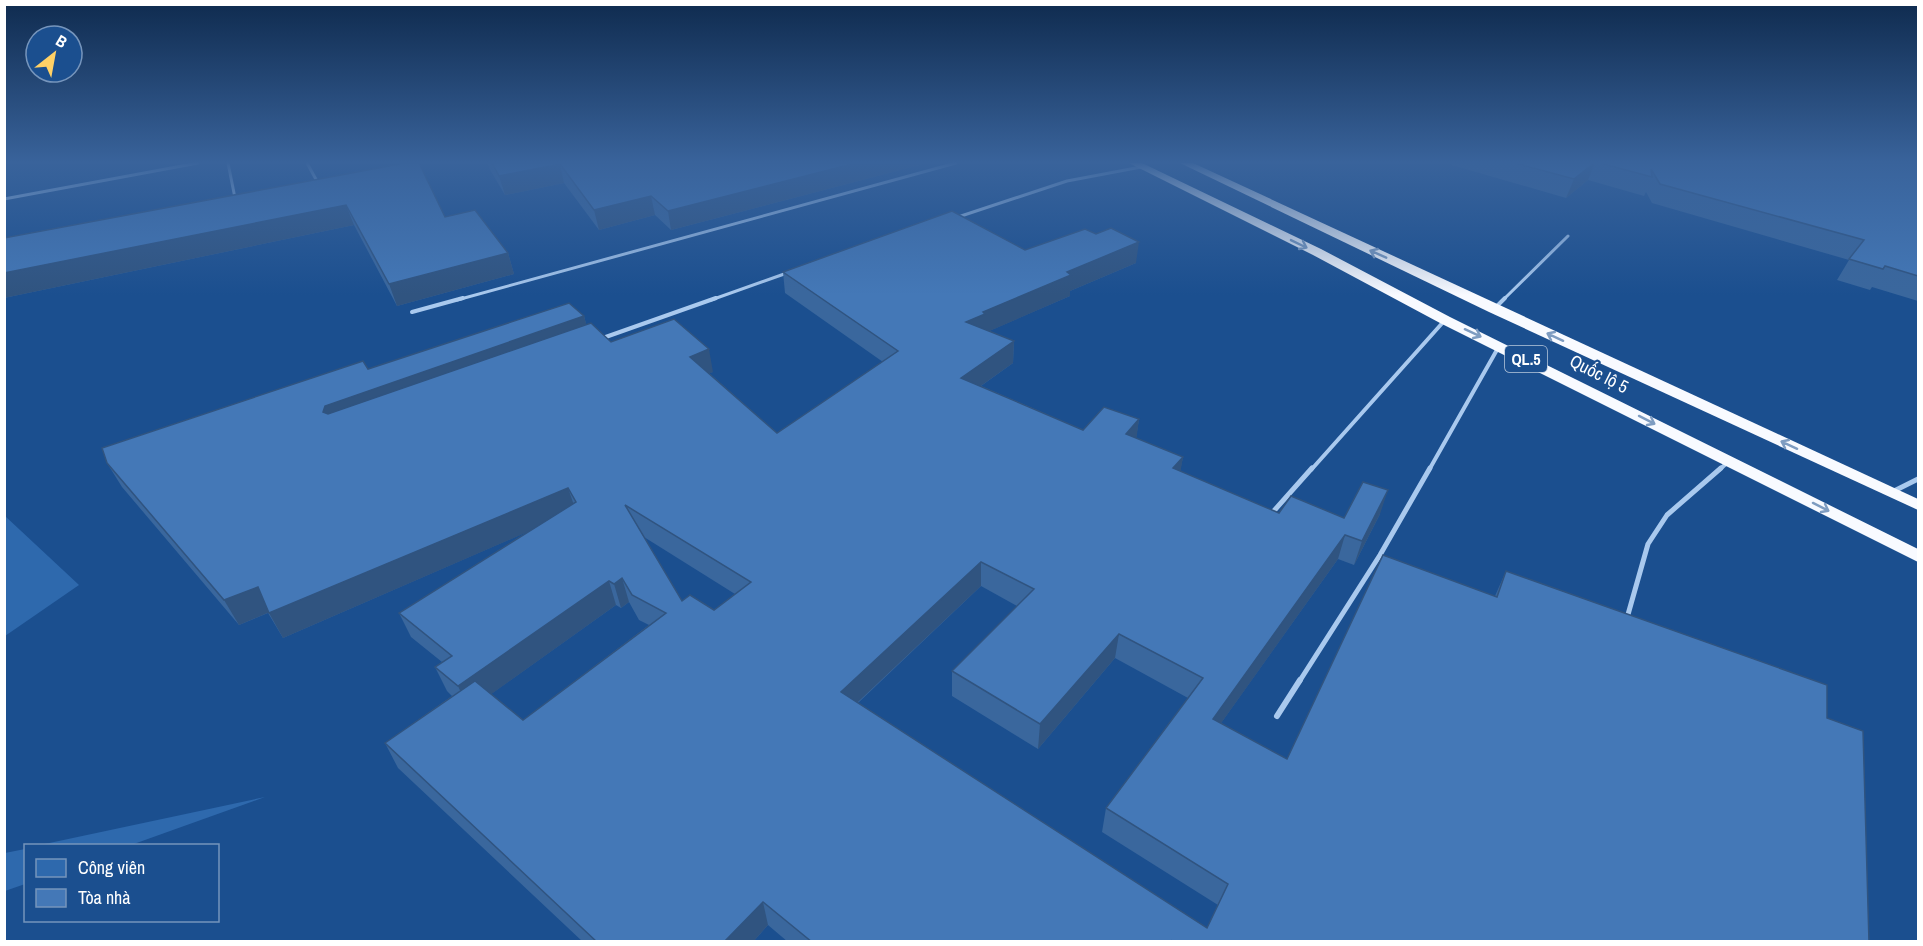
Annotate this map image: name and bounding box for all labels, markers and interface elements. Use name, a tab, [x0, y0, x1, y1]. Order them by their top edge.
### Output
north arrow	[24, 24, 84, 84]
text: B	[52, 29, 71, 53]
one-way arrow	[1290, 238, 1308, 250]
one-way arrow	[1370, 248, 1388, 259]
one-way arrow	[1463, 328, 1481, 340]
one-way arrow	[1546, 331, 1564, 342]
road number: QL.5	[1505, 346, 1547, 372]
street label: Quốc lộ 5	[1565, 348, 1633, 399]
one-way arrow	[1638, 415, 1656, 426]
one-way arrow	[1780, 439, 1798, 450]
one-way arrow	[1812, 502, 1830, 514]
legend	[24, 844, 219, 922]
text: Công viên	[78, 855, 145, 880]
text: Tòa nhà	[78, 885, 131, 910]

